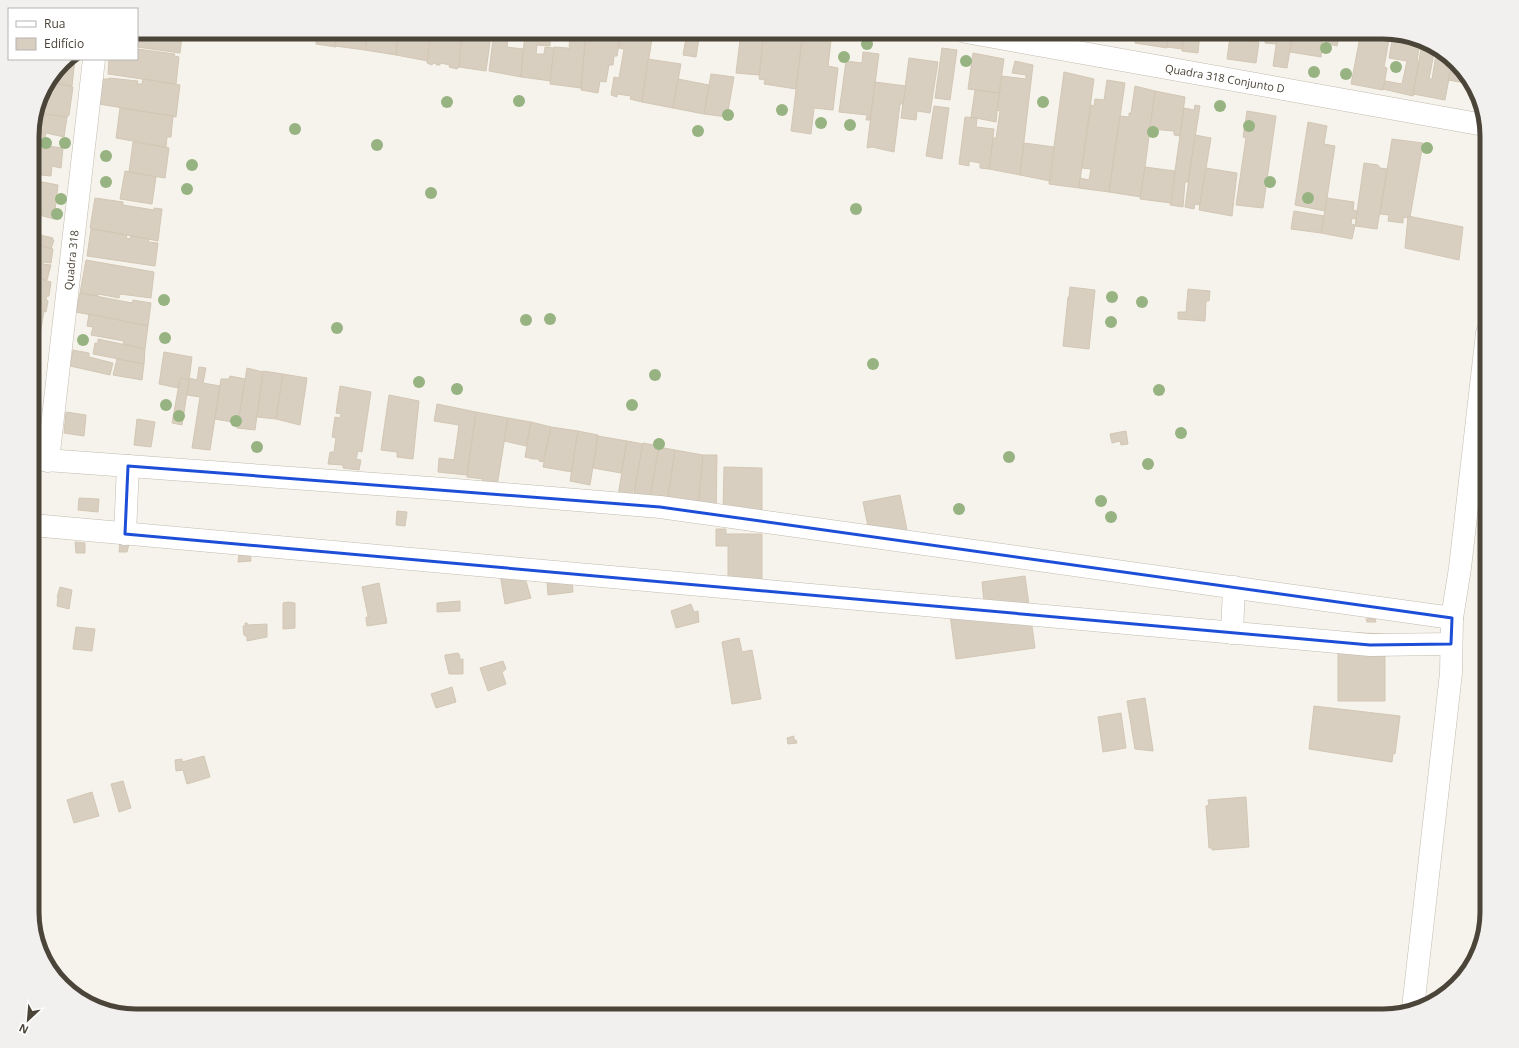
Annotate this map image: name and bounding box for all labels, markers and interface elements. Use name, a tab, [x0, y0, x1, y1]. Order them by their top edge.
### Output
legend	[8, 8, 138, 60]
text: Rua	[44, 15, 65, 32]
text: Edifício	[44, 35, 84, 52]
street label: Quadra 318 Conjunto D	[1164, 60, 1286, 96]
street label: Quadra 318	[60, 229, 82, 291]
north arrow	[8, 1000, 48, 1040]
text: N	[16, 1021, 31, 1038]

